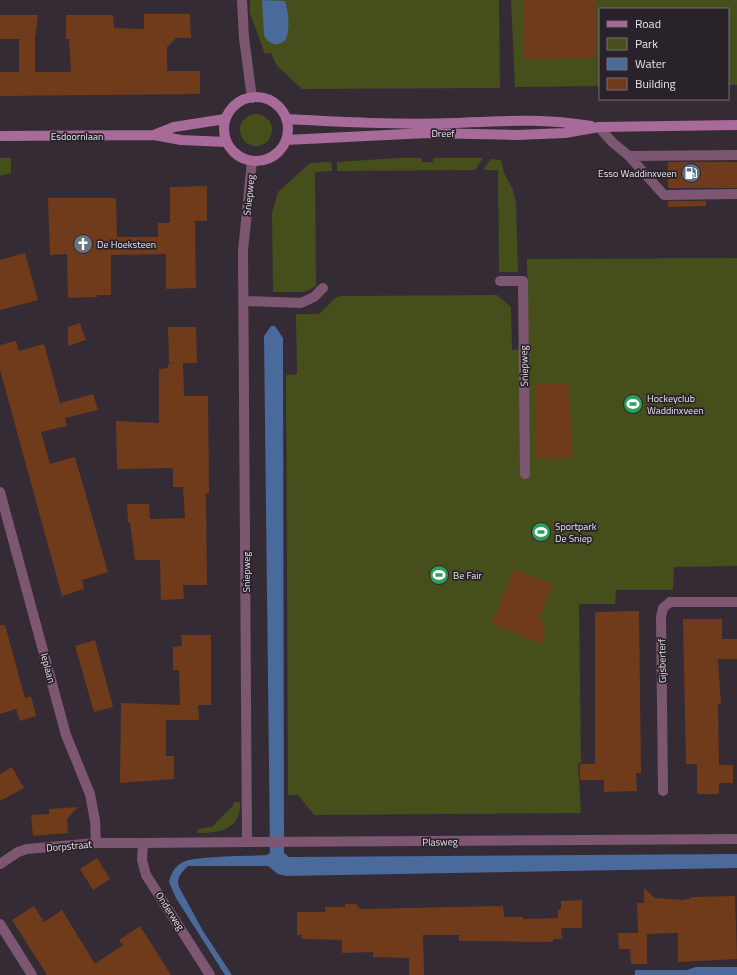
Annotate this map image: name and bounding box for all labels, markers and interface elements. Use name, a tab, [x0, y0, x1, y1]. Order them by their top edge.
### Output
legend	[599, 8, 729, 100]
text: Road	[635, 14, 661, 33]
text: Park	[635, 34, 658, 53]
text: Water	[635, 54, 666, 73]
text: Building	[635, 74, 676, 93]
street label: Dreef	[431, 126, 455, 141]
street label: Esdoornlaan	[51, 129, 103, 144]
fuel station icon: Esso Waddinxveen	[680, 162, 702, 184]
place label: Esso Waddinxveen	[598, 166, 677, 181]
street label: Sniepweg	[239, 174, 259, 216]
church icon: De Hoeksteen	[72, 233, 94, 255]
place label: De Hoeksteen	[97, 237, 156, 252]
street label: Sniepweg	[516, 345, 532, 387]
place label: Hockeyclub Waddinxveen	[647, 391, 704, 418]
sports icon: Hockeyclub Waddinxveen	[622, 393, 644, 415]
place label: Sportpark De Sniep	[555, 519, 597, 546]
sports icon: Sportpark De Sniep	[530, 521, 552, 543]
street label: Sniepweg	[239, 551, 254, 593]
sports icon: Be Fair	[428, 564, 450, 586]
place label: Be Fair	[453, 568, 483, 583]
street label: Gijsberterf	[654, 638, 670, 683]
street label: Ieplaan	[37, 651, 59, 685]
street label: Plasweg	[422, 834, 458, 850]
street label: Dorpstraat	[46, 836, 93, 855]
street label: Onderweg	[152, 889, 188, 933]

